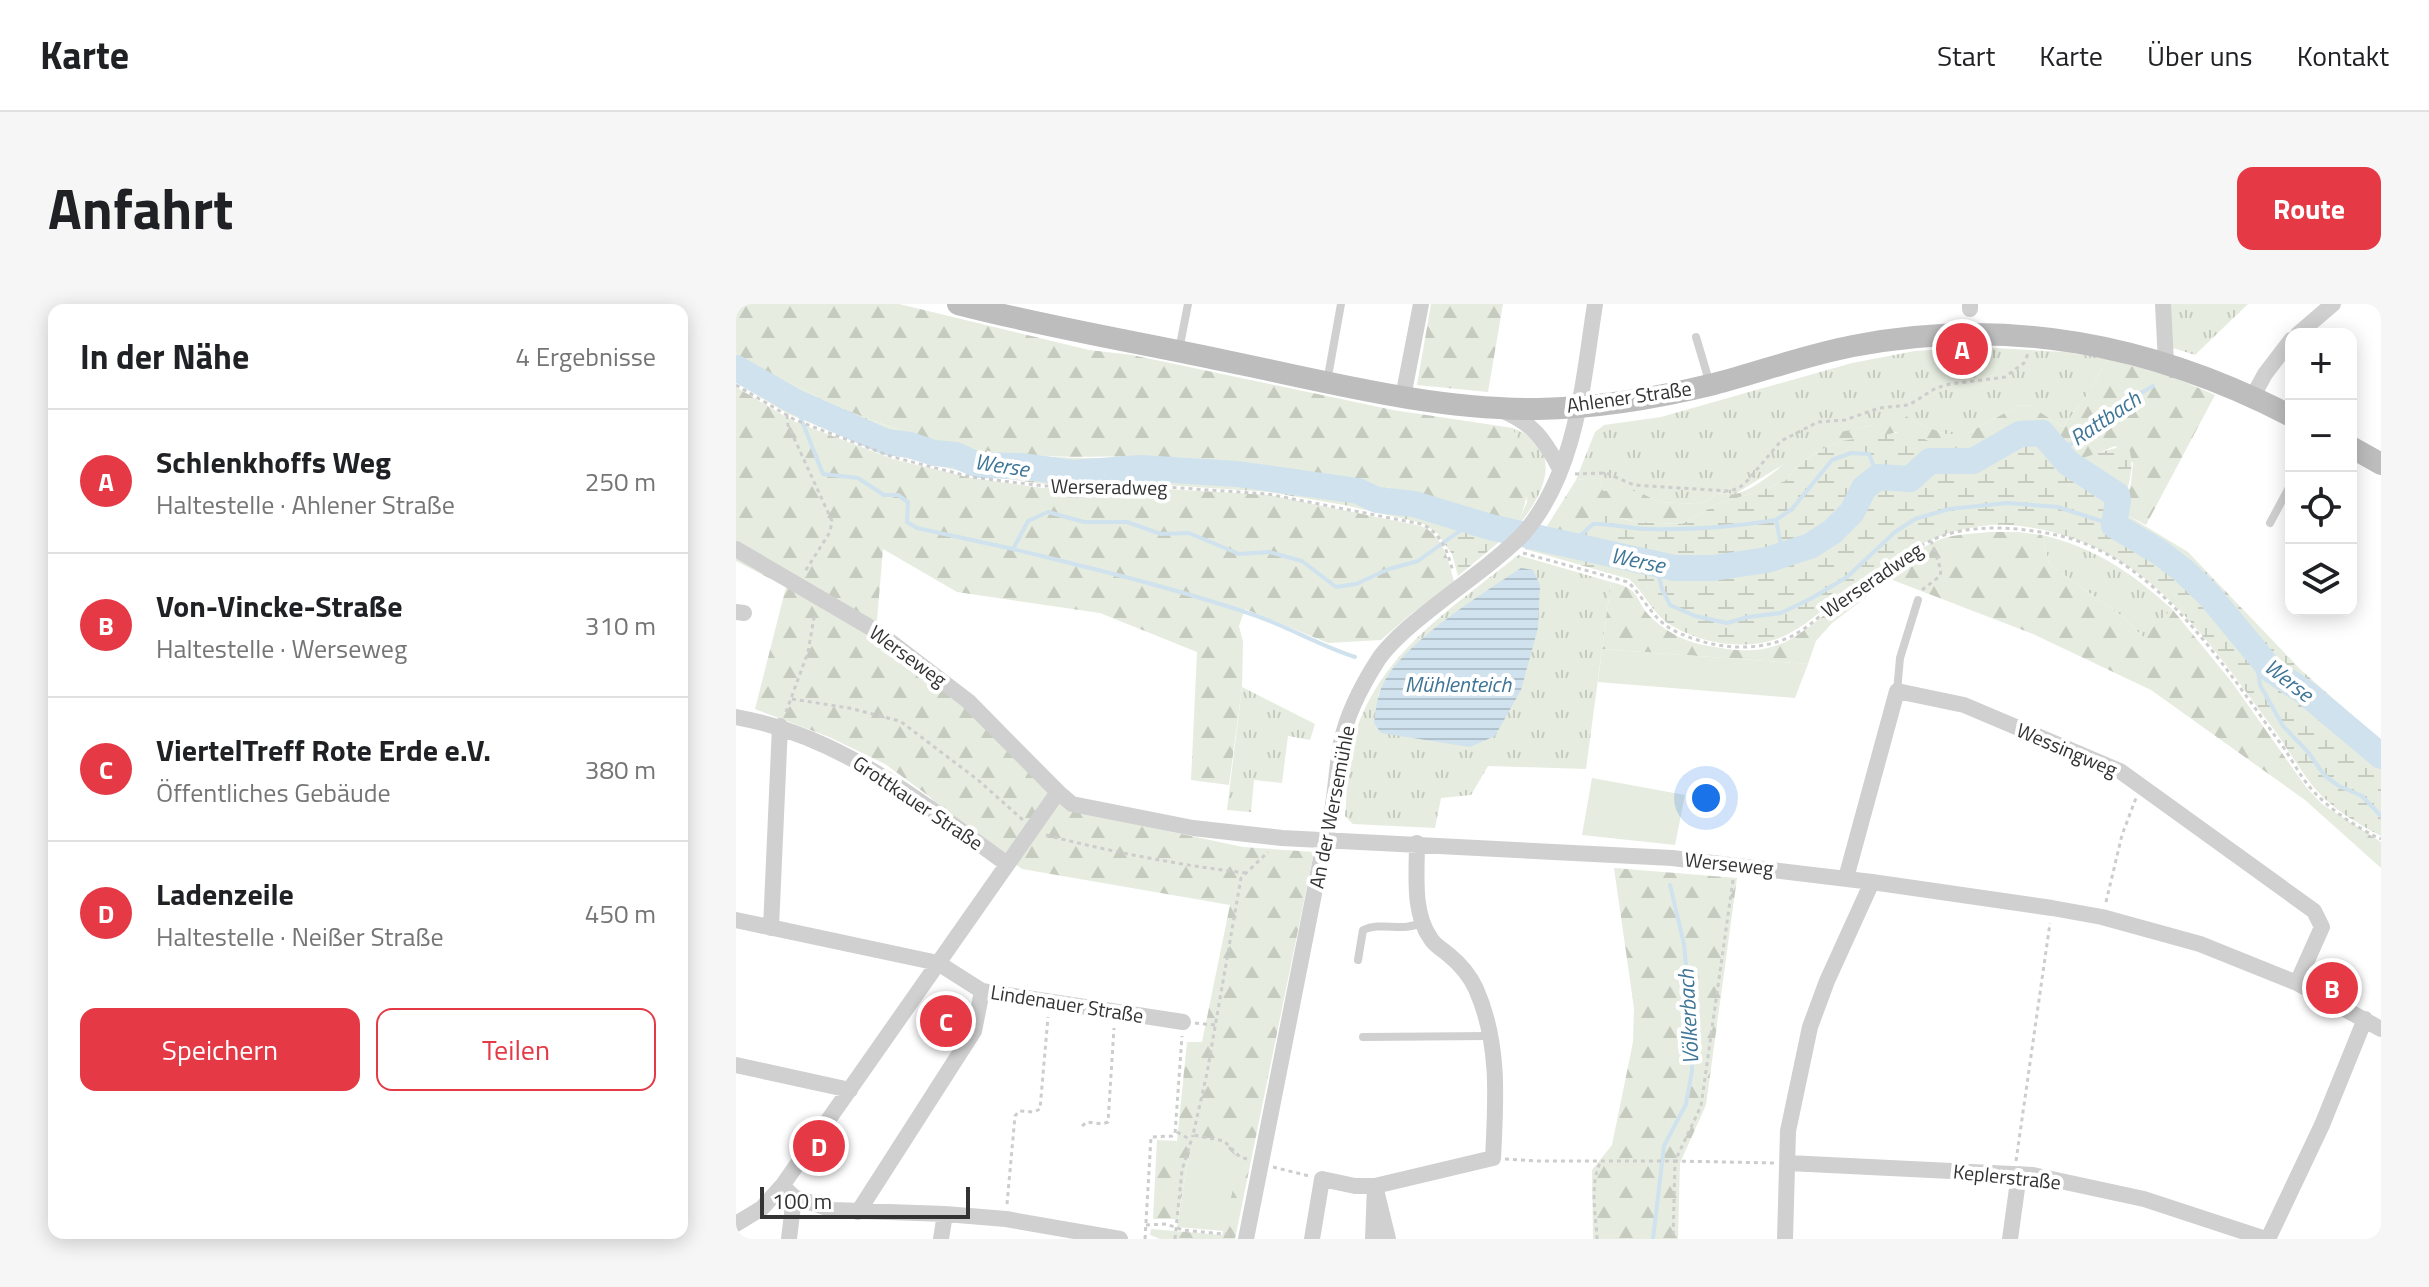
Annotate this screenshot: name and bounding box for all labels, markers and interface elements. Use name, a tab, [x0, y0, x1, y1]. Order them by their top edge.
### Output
text: Karte	[40, 26, 129, 84]
text: Start	[1937, 34, 1995, 77]
text: Karte	[2039, 34, 2103, 77]
text: Über uns	[2147, 34, 2253, 77]
text: Kontakt	[2297, 34, 2389, 77]
text: Anfahrt	[48, 166, 233, 251]
button: Route	[2237, 167, 2381, 250]
pin: A	[1936, 319, 1988, 379]
map controls	[2285, 328, 2357, 616]
button: +	[2285, 328, 2357, 400]
text: In der Nähe	[80, 330, 249, 382]
text: 4 Ergebnisse	[515, 337, 656, 376]
street label: Ahlener Straße	[1565, 372, 1693, 421]
water label: Rattbach	[2063, 381, 2148, 454]
button: −	[2285, 400, 2357, 472]
text: Schlenkhoffs Weg	[156, 439, 391, 485]
water label: Werse	[972, 444, 1033, 486]
text: A	[98, 462, 114, 501]
text: 250 m	[585, 462, 656, 501]
street label: Werseradweg	[1050, 470, 1168, 503]
button: locate	[2285, 472, 2357, 544]
text: Haltestelle · Ahlener Straße	[156, 485, 455, 524]
street label: Werseradweg	[1815, 534, 1929, 625]
water label: Werse	[1608, 538, 1670, 583]
button: layers	[2285, 544, 2357, 616]
text: Von-Vincke-Straße	[156, 583, 402, 629]
text: B	[98, 606, 114, 645]
text: 310 m	[585, 606, 656, 645]
street label: Werseweg	[863, 617, 953, 694]
text: Haltestelle · Werseweg	[156, 629, 407, 668]
water label: Werse	[2257, 650, 2322, 711]
water label: Mühlenteich	[1405, 667, 1512, 701]
street label: Wessingweg	[2012, 714, 2122, 785]
street label: An der Wersemühle	[1300, 723, 1363, 891]
text: ViertelTreff Rote Erde e.V.	[156, 727, 491, 773]
street label: Grottkauer Straße	[847, 747, 990, 858]
text: C	[99, 750, 113, 789]
text: 380 m	[585, 750, 656, 789]
text: Öffentliches Gebäude	[156, 773, 391, 812]
your location	[1686, 778, 1726, 818]
street label: Werseweg	[1683, 843, 1775, 884]
text: Ladenzeile	[156, 871, 294, 917]
text: D	[98, 894, 114, 933]
text: 450 m	[585, 894, 656, 933]
text: Haltestelle · Neißer Straße	[156, 917, 444, 956]
pin: B	[2306, 958, 2358, 1018]
water label: Völkerbach	[1668, 967, 1707, 1066]
street label: Lindenauer Straße	[988, 976, 1146, 1031]
pin: C	[920, 991, 972, 1051]
button: Speichern	[80, 1008, 360, 1091]
button: Teilen	[376, 1008, 656, 1091]
pin: D	[793, 1116, 845, 1176]
street label: Keplerstraße	[1952, 1155, 2062, 1198]
scale bar	[760, 1183, 970, 1219]
text: 100 m	[772, 1184, 832, 1218]

